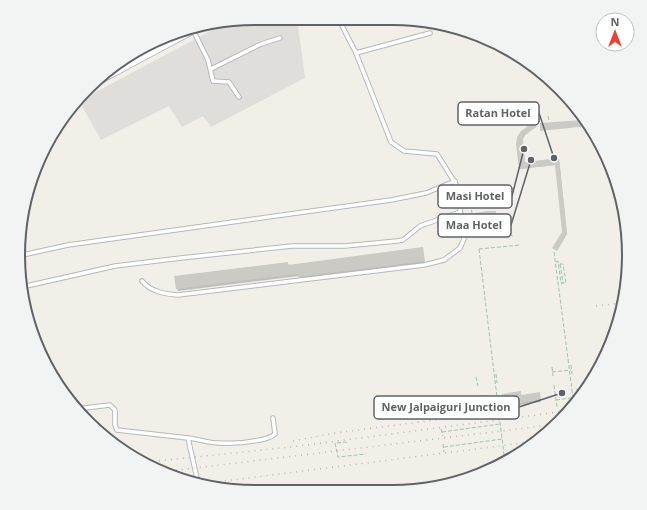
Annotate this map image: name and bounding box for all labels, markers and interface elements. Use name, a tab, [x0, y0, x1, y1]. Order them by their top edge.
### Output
north arrow	[595, 12, 635, 52]
text: N	[611, 14, 619, 29]
callout: Ratan Hotel	[458, 102, 539, 125]
text: Ratan Hotel	[465, 105, 531, 120]
callout: Masi Hotel	[438, 185, 512, 208]
text: Masi Hotel	[446, 188, 504, 203]
callout: Maa Hotel	[438, 214, 511, 237]
text: Maa Hotel	[446, 217, 502, 232]
callout: New Jalpaiguri Junction	[374, 396, 519, 419]
text: New Jalpaiguri Junction	[382, 399, 510, 414]

